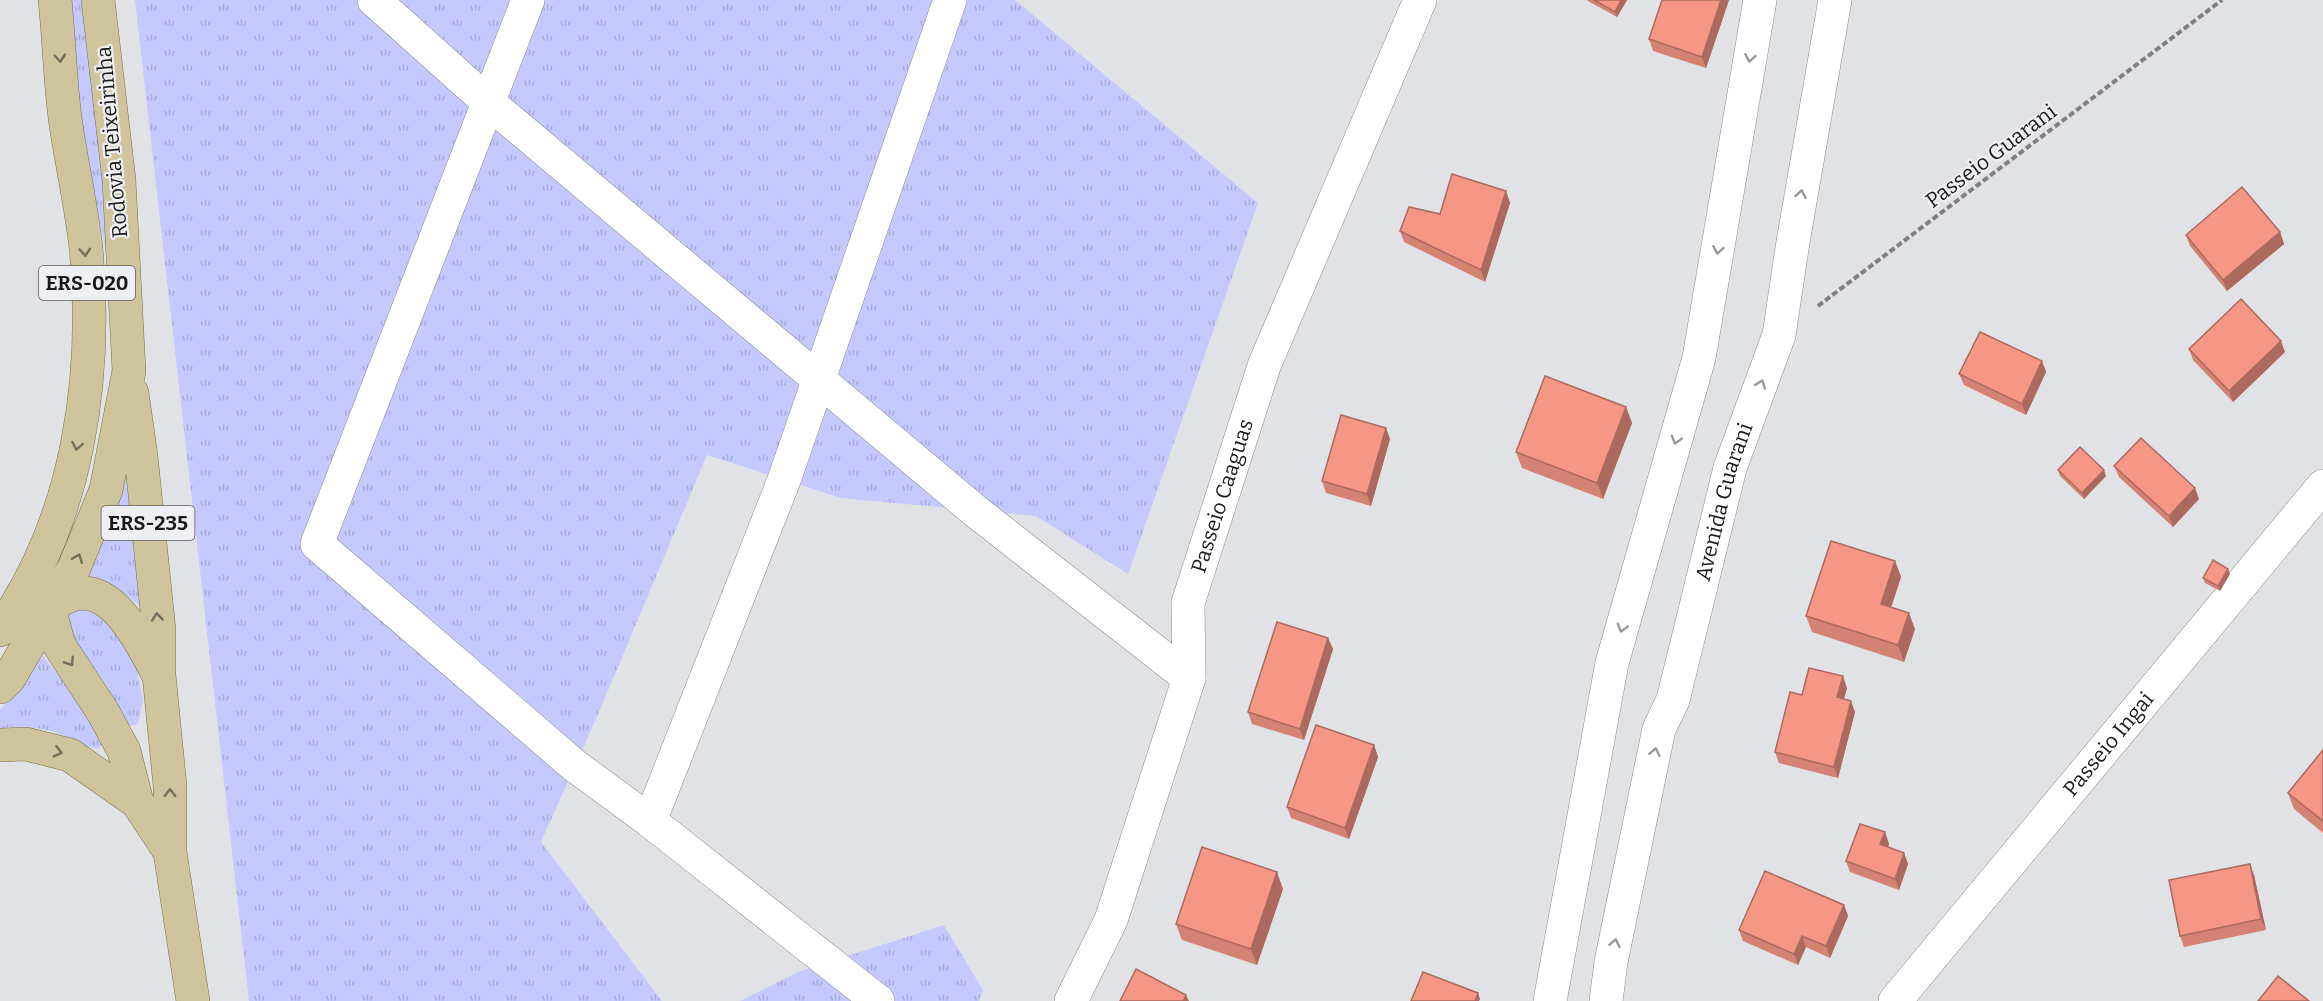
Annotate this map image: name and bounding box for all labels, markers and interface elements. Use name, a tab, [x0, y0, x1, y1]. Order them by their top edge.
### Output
street label: Rodovia Teixeirinha	[91, 44, 133, 239]
one-way arrow	[1745, 53, 1757, 62]
one-way arrow	[53, 54, 66, 63]
street label: Passeio Guarani	[1920, 98, 2062, 214]
one-way arrow	[1794, 189, 1807, 199]
one-way arrow	[1712, 245, 1724, 255]
one-way arrow	[79, 247, 92, 256]
road number: ERS-020	[39, 266, 135, 300]
one-way arrow	[1754, 379, 1766, 390]
street label: Passeio Caaguas	[1185, 416, 1259, 576]
street label: Avenida Guarani	[1690, 419, 1759, 584]
one-way arrow	[1671, 434, 1683, 445]
one-way arrow	[71, 440, 84, 450]
road number: ERS-235	[102, 506, 195, 540]
one-way arrow	[71, 553, 83, 564]
one-way arrow	[151, 612, 164, 621]
one-way arrow	[1617, 622, 1629, 632]
one-way arrow	[63, 655, 74, 666]
street label: Passeio Ingai	[2058, 687, 2159, 802]
one-way arrow	[52, 745, 62, 758]
one-way arrow	[1647, 748, 1660, 758]
one-way arrow	[164, 789, 176, 798]
one-way arrow	[1608, 939, 1621, 949]

